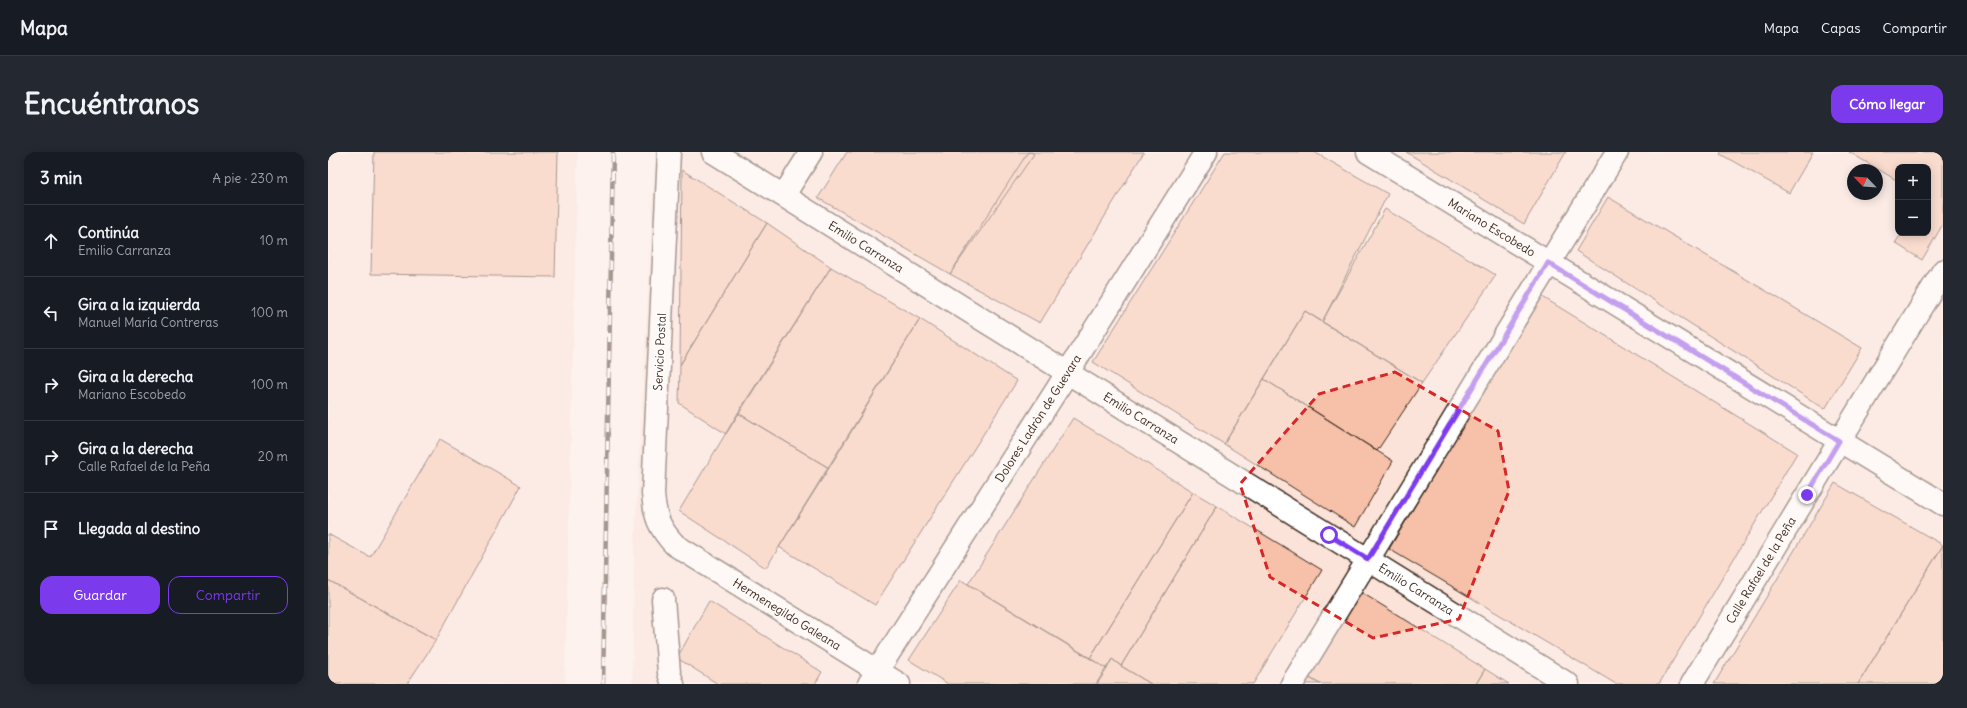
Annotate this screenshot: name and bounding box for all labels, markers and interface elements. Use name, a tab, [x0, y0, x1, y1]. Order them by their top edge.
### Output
text: Mapa	[20, 16, 68, 40]
text: Mapa	[1764, 19, 1799, 37]
text: Capas	[1821, 19, 1861, 37]
text: Compartir	[1883, 19, 1947, 37]
button: Cómo llegar	[1831, 85, 1943, 123]
text: Encuéntranos	[24, 86, 199, 122]
north arrow	[1847, 164, 1883, 200]
map controls	[1895, 164, 1931, 236]
button: +	[1895, 164, 1931, 200]
text: 3 min	[40, 167, 82, 189]
text: A pie · 230 m	[213, 170, 288, 187]
street label: Mariano Escobedo	[1445, 195, 1539, 260]
button: −	[1895, 200, 1931, 236]
street label: Emilio Carranza	[826, 218, 907, 276]
text: Continúa	[78, 223, 139, 242]
icon: ahead	[40, 230, 62, 252]
text: 10 m	[260, 232, 288, 249]
text: Emilio Carranza	[78, 242, 171, 259]
text: Gira a la izquierda	[78, 295, 200, 314]
icon: left	[40, 302, 62, 324]
text: 100 m	[251, 304, 288, 321]
street label: Servicio Postal	[650, 313, 669, 391]
text: Manuel María Contreras	[78, 314, 218, 331]
street label: Dolores Ladròn de Guevara	[992, 351, 1084, 485]
text: Gira a la derecha	[78, 367, 193, 386]
icon: right	[40, 374, 62, 396]
text: 100 m	[251, 376, 288, 393]
text: Mariano Escobedo	[78, 386, 186, 403]
street label: Emilio Carranza	[1101, 389, 1182, 447]
text: Gira a la derecha	[78, 439, 193, 458]
icon: right	[40, 446, 62, 468]
text: 20 m	[258, 448, 288, 465]
text: Calle Rafael de la Peña	[78, 458, 210, 475]
route end	[1798, 486, 1816, 504]
street label: Calle Rafael de la Peña	[1722, 514, 1799, 626]
icon: arrive	[40, 518, 62, 540]
text: Llegada al destino	[78, 519, 200, 538]
route start	[1320, 526, 1338, 544]
street label: Emilio Carranza	[1376, 560, 1457, 618]
street label: Hermenegildo Galeana	[730, 575, 844, 653]
button: Guardar	[40, 576, 160, 614]
button: Compartir	[168, 576, 288, 614]

